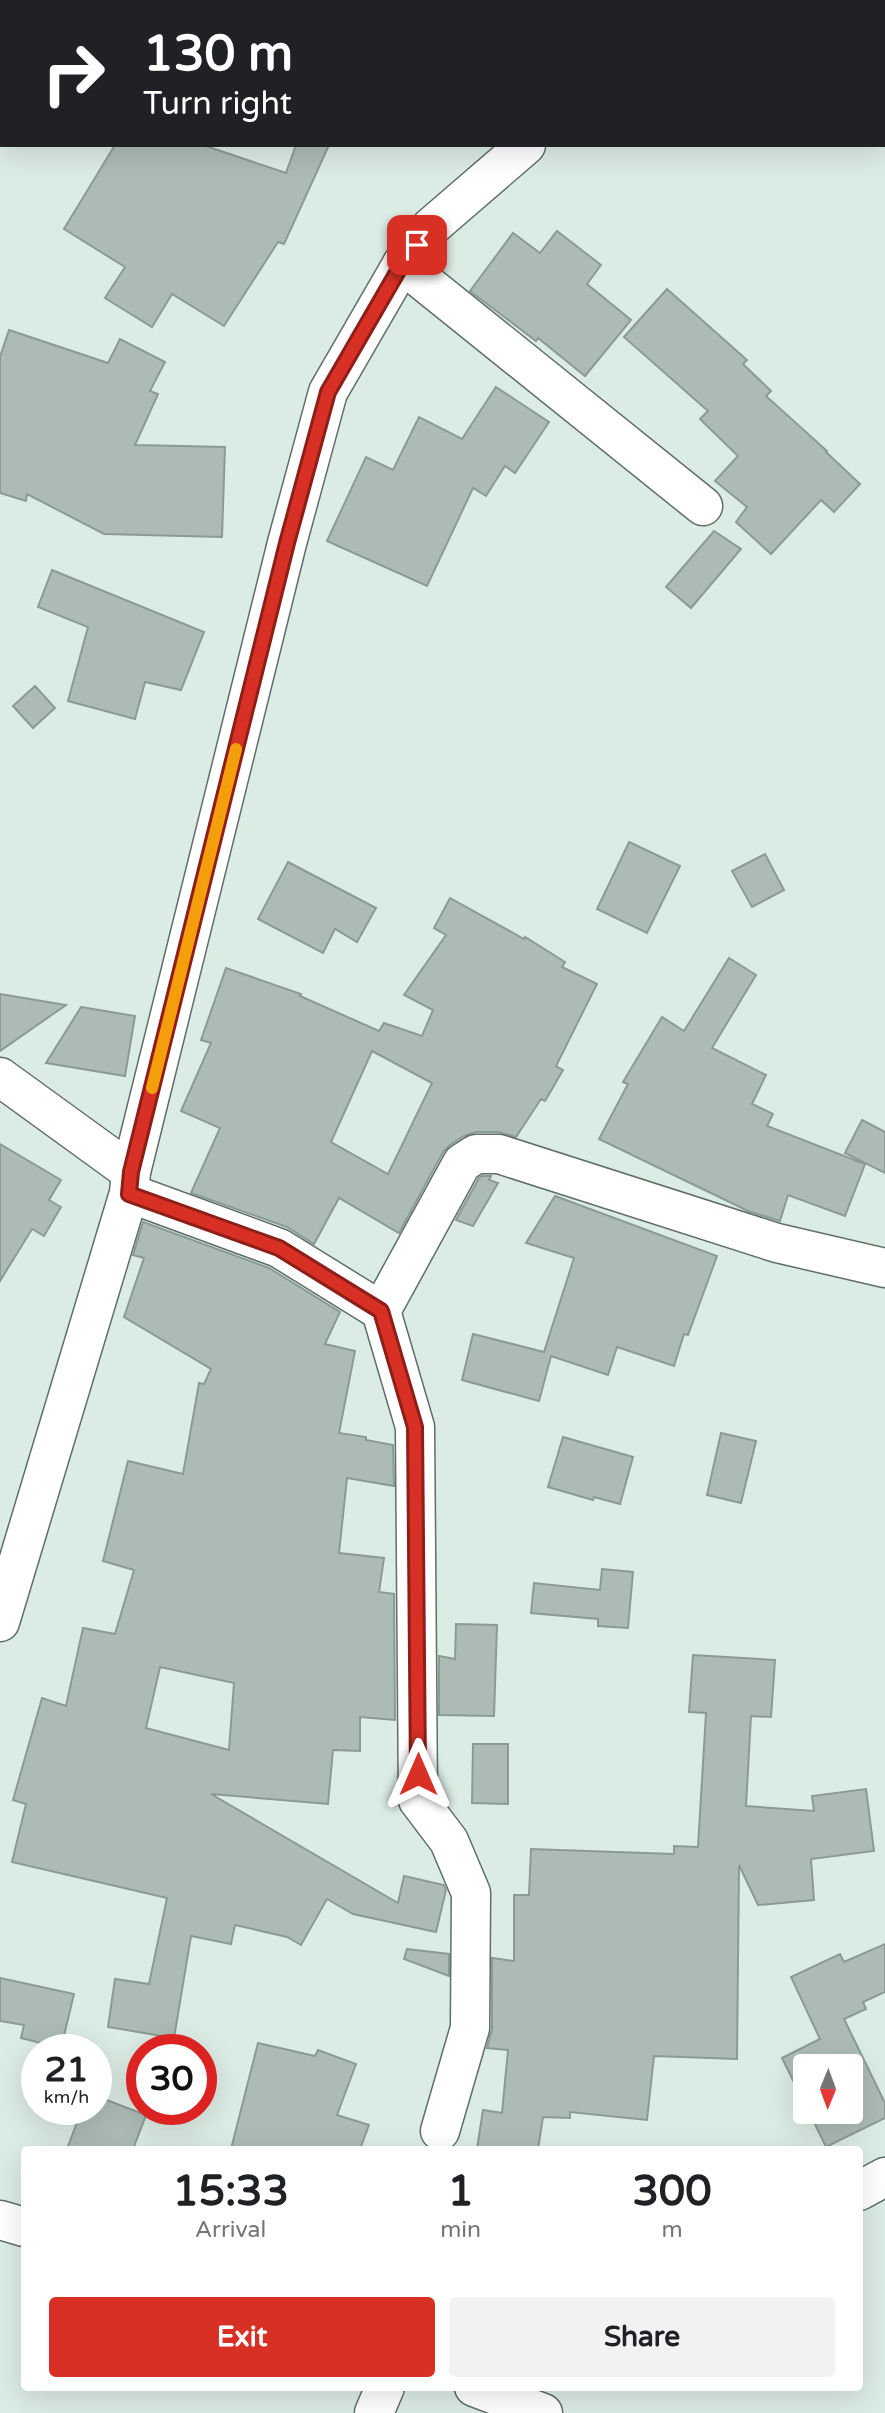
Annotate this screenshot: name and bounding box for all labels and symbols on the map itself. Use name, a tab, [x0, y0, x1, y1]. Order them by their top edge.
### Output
pin	[387, 215, 447, 275]
position arrow	[381, 1737, 455, 1811]
speed limit sign: 30	[126, 2034, 217, 2125]
north arrow	[793, 2054, 863, 2124]

